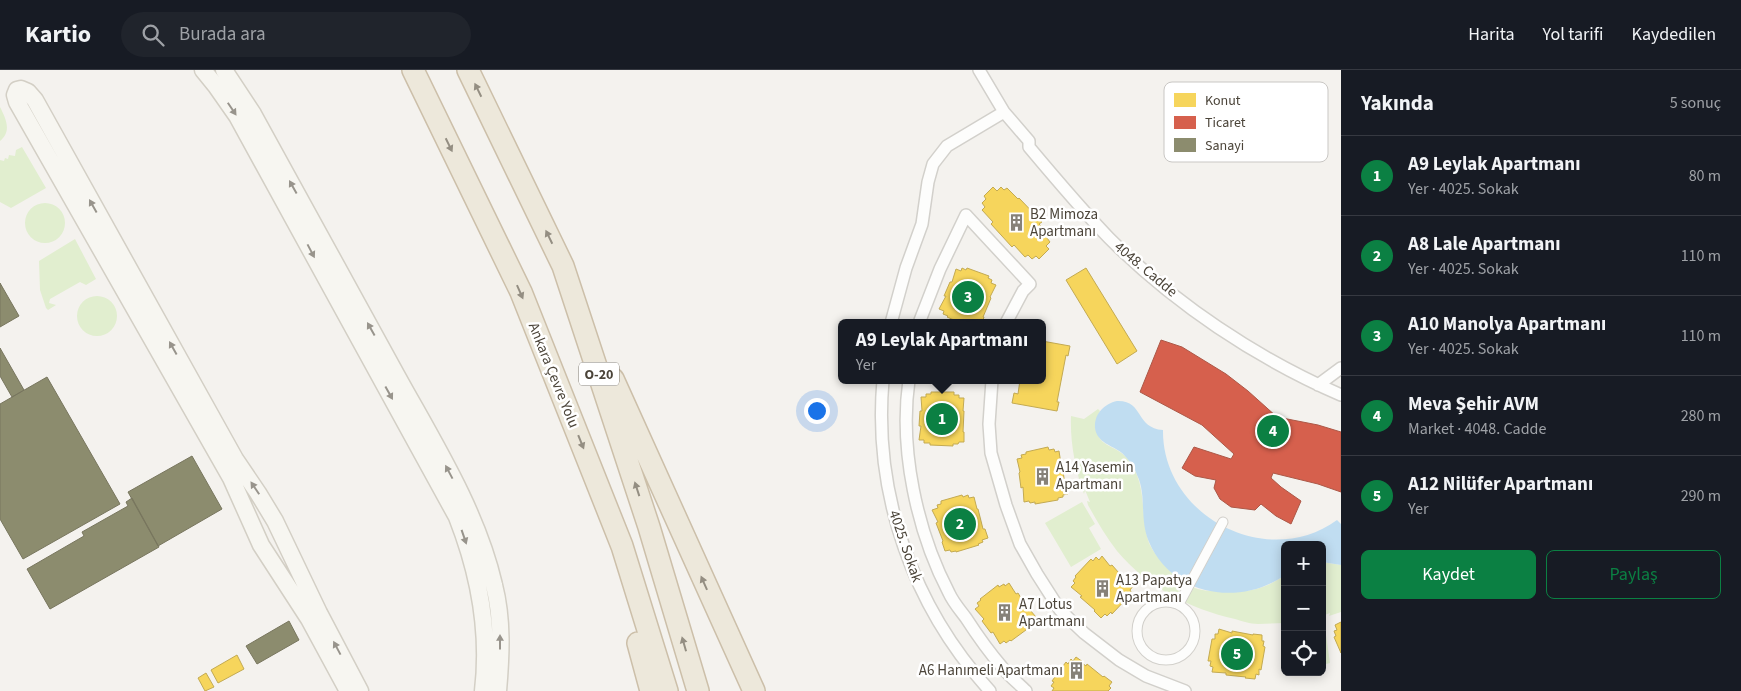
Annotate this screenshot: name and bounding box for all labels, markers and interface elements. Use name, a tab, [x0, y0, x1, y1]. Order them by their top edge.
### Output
search box	[121, 12, 471, 57]
text: Kartio	[25, 17, 91, 52]
icon: search	[139, 21, 167, 49]
text: Burada ara	[179, 21, 266, 48]
text: Harita	[1468, 22, 1515, 47]
text: Yol tarifi	[1543, 22, 1603, 47]
text: Kaydedilen	[1631, 22, 1716, 47]
legend	[1164, 82, 1328, 162]
one-way arrow	[474, 83, 482, 97]
text: Yakında	[1361, 88, 1434, 118]
text: Konut	[1205, 91, 1241, 111]
text: 5 sonuç	[1670, 92, 1721, 114]
one-way arrow	[227, 102, 237, 116]
text: Ticaret	[1205, 113, 1246, 133]
text: Sanayi	[1205, 136, 1244, 156]
one-way arrow	[446, 138, 454, 152]
text: A9 Leylak Apartmanı	[1408, 151, 1580, 178]
text: 1	[1373, 165, 1381, 187]
text: 80 m	[1689, 165, 1721, 187]
text: Yer · 4025. Sokak	[1408, 178, 1519, 200]
one-way arrow	[289, 179, 297, 194]
one-way arrow	[89, 200, 98, 213]
place label: B2 Mimoza Apartmanı	[1030, 204, 1098, 242]
building icon: B2 Mimoza Apartmanı	[1006, 213, 1026, 233]
one-way arrow	[544, 229, 553, 244]
text: A8 Lale Apartmanı	[1408, 231, 1561, 258]
street label: 4048. Cadde	[1110, 237, 1182, 302]
one-way arrow	[307, 244, 316, 257]
text: 2	[1373, 245, 1381, 267]
text: 110 m	[1681, 245, 1721, 267]
text: Yer · 4025. Sokak	[1408, 258, 1519, 280]
pin: 3	[952, 278, 984, 316]
one-way arrow	[517, 285, 525, 299]
text: A10 Manolya Apartmanı	[1408, 311, 1606, 338]
street label: Ankara Çevre Yolu	[523, 319, 584, 431]
popup	[838, 319, 1046, 384]
one-way arrow	[367, 323, 376, 336]
text: 3	[1373, 325, 1381, 347]
text: 110 m	[1681, 325, 1721, 347]
text: A9 Leylak Apartmanı	[856, 327, 1028, 354]
text: Yer · 4025. Sokak	[1408, 338, 1519, 360]
one-way arrow	[169, 341, 177, 355]
text: Yer	[856, 354, 876, 376]
road number: O-20	[579, 362, 619, 386]
one-way arrow	[385, 386, 393, 401]
text: Meva Şehir AVM	[1408, 391, 1539, 418]
your location	[804, 398, 830, 424]
pin: 1	[926, 400, 958, 438]
text: 4	[1373, 405, 1381, 427]
text: 280 m	[1681, 405, 1721, 427]
pin: 4	[1257, 412, 1289, 450]
text: Market · 4048. Cadde	[1408, 418, 1546, 440]
one-way arrow	[578, 435, 585, 450]
place label: A14 Yasemin Apartmanı	[1056, 457, 1134, 495]
one-way arrow	[445, 465, 453, 479]
building icon: A14 Yasemin Apartmanı	[1032, 466, 1052, 486]
text: A12 Nilüfer Apartmanı	[1408, 471, 1593, 498]
one-way arrow	[250, 481, 260, 495]
one-way arrow	[633, 481, 640, 496]
text: 5	[1373, 485, 1381, 507]
text: 290 m	[1681, 485, 1721, 507]
text: Yer	[1408, 498, 1428, 520]
pin: 2	[944, 505, 976, 543]
street label: 4025. Sokak	[883, 507, 928, 586]
one-way arrow	[461, 530, 469, 545]
map controls	[1281, 541, 1326, 676]
button: +	[1281, 541, 1326, 586]
button: Kaydet	[1361, 550, 1536, 599]
button: Paylaş	[1546, 550, 1721, 599]
place label: A13 Papatya Apartmanı	[1116, 570, 1192, 608]
one-way arrow	[700, 576, 708, 590]
building icon: A13 Papatya Apartmanı	[1092, 579, 1112, 599]
button: −	[1281, 586, 1326, 631]
place label: A7 Lotus Apartmanı	[1019, 594, 1085, 632]
building icon: A7 Lotus Apartmanı	[995, 603, 1015, 623]
button: locate	[1281, 631, 1326, 676]
one-way arrow	[496, 634, 504, 650]
pin: 5	[1221, 635, 1253, 673]
one-way arrow	[680, 637, 688, 652]
one-way arrow	[333, 641, 342, 655]
place label: A6 Hanımeli Apartmanı	[919, 660, 1063, 681]
building icon: A6 Hanımeli Apartmanı	[1067, 660, 1087, 680]

